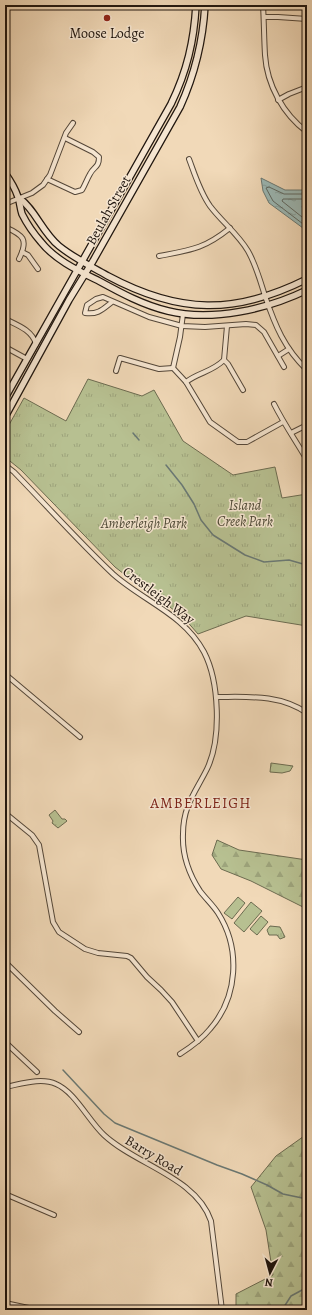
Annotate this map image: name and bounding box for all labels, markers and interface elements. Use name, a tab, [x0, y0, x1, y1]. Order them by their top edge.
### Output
marker: Moose Lodge	[102, 13, 112, 23]
place label: Moose Lodge	[69, 24, 145, 43]
street label: Beulah Street	[82, 172, 136, 248]
park label: Island Creek Park	[217, 496, 273, 531]
park label: Amberleigh Park	[100, 514, 187, 533]
street label: Crestleigh Way	[119, 562, 199, 629]
district label: AMBERLEIGH	[149, 793, 252, 813]
street label: Barry Road	[121, 1131, 186, 1180]
north arrow	[250, 1253, 290, 1293]
text: N	[264, 1275, 274, 1290]

